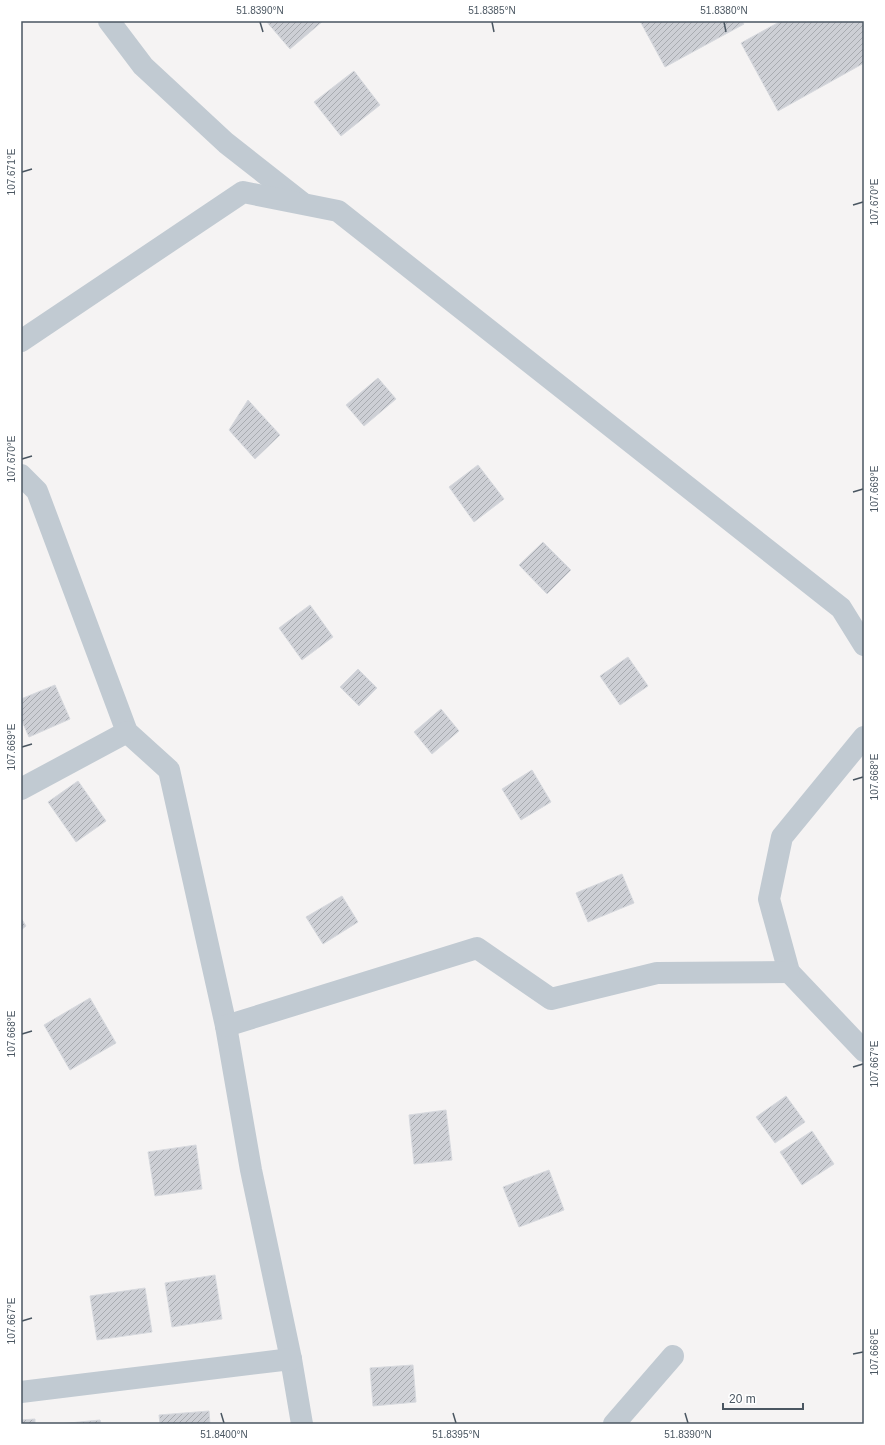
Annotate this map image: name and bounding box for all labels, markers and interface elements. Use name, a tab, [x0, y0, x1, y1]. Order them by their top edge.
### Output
text: 51.8390°N	[236, 5, 284, 16]
text: 51.8385°N	[468, 5, 516, 16]
text: 51.8380°N	[700, 5, 748, 16]
text: 107.671°E	[6, 148, 17, 195]
text: 107.670°E	[869, 178, 880, 225]
text: 107.670°E	[6, 435, 17, 482]
text: 107.669°E	[869, 465, 880, 512]
text: 107.669°E	[6, 723, 17, 770]
text: 107.668°E	[869, 753, 880, 800]
text: 107.668°E	[6, 1010, 17, 1057]
text: 107.667°E	[869, 1040, 880, 1087]
text: 107.667°E	[6, 1297, 17, 1344]
text: 107.666°E	[869, 1328, 880, 1375]
scale bar	[723, 1385, 803, 1411]
text: 20 m	[729, 1392, 756, 1406]
text: 51.8400°N	[200, 1429, 248, 1440]
text: 51.8395°N	[432, 1429, 480, 1440]
text: 51.8390°N	[664, 1429, 712, 1440]

